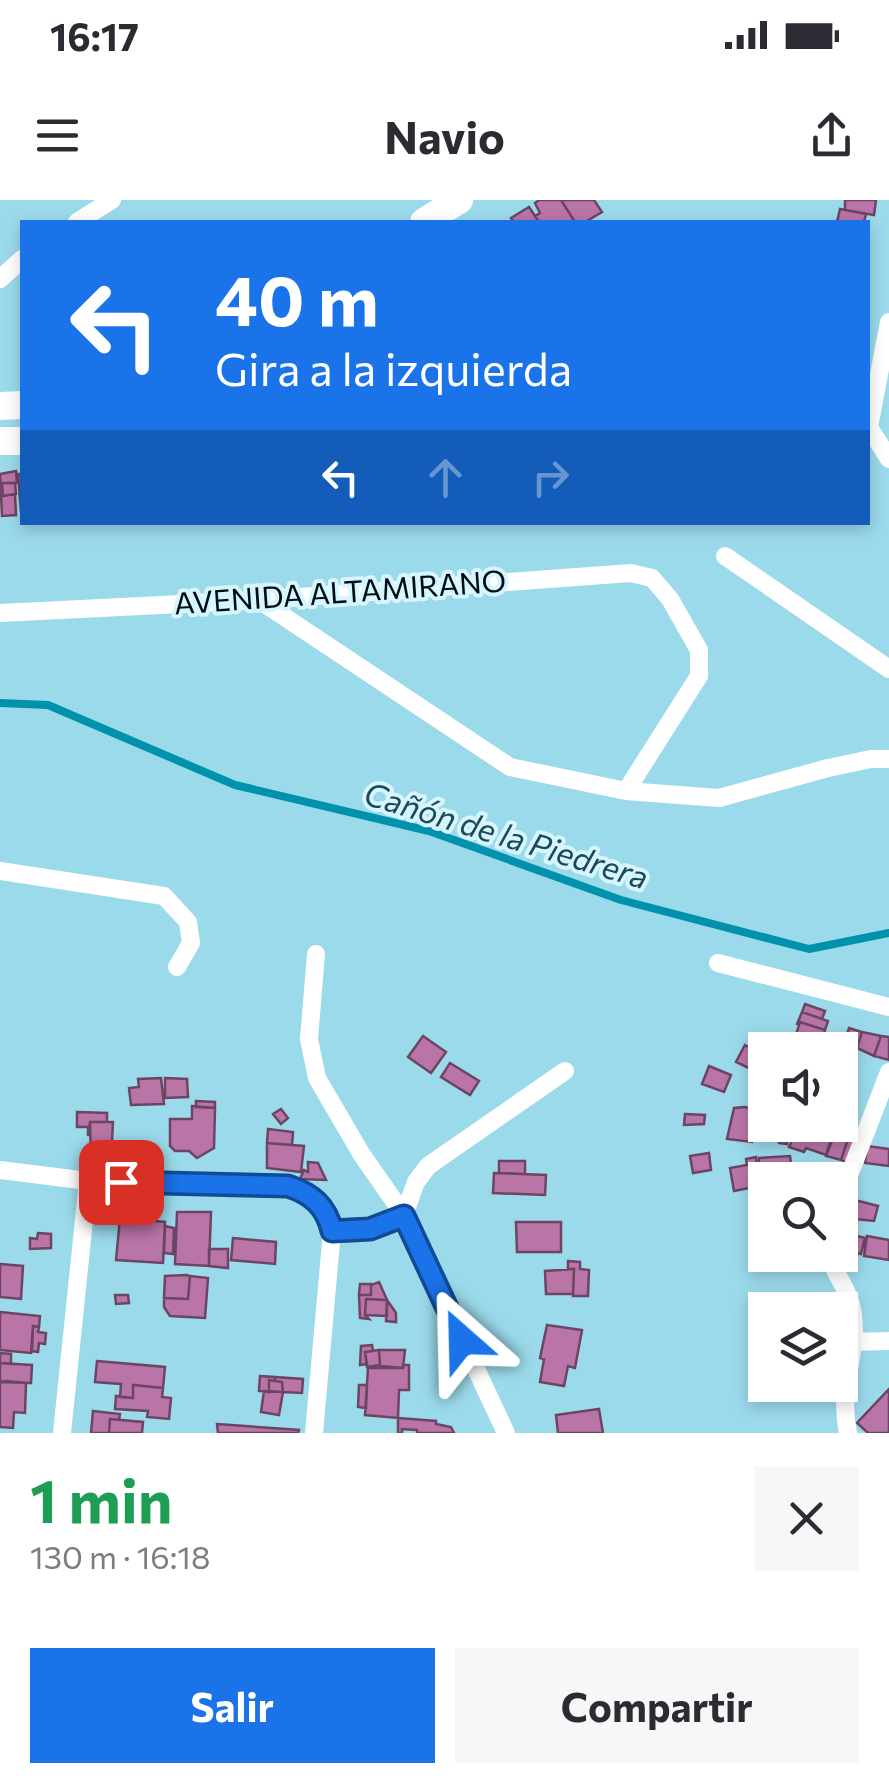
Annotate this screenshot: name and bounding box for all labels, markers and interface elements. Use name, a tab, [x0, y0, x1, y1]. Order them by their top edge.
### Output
text: 16:17	[50, 12, 139, 59]
icon: menu	[30, 108, 85, 163]
text: Navio	[384, 108, 505, 163]
icon: share	[804, 108, 859, 163]
text: 40 m	[215, 255, 379, 340]
icon: left	[50, 260, 180, 390]
text: Gira a la izquierda	[215, 340, 572, 395]
icon: left	[313, 450, 368, 505]
icon: ahead	[418, 450, 473, 505]
icon: right	[523, 450, 578, 505]
street label: AVENIDA ALTAMIRANO	[173, 560, 507, 621]
water label: Cañón de la Piedrera	[360, 772, 654, 896]
map controls	[748, 1032, 858, 1402]
button: sound	[748, 1032, 858, 1142]
pin	[79, 1140, 164, 1225]
icon: arrive	[94, 1155, 149, 1210]
button: search	[748, 1162, 858, 1272]
position arrow	[410, 1288, 514, 1392]
button: layers	[748, 1292, 858, 1402]
text: 1 min	[30, 1462, 172, 1535]
button: close	[754, 1466, 859, 1571]
text: 130 m · 16:18	[30, 1536, 210, 1576]
button: Salir	[30, 1648, 435, 1763]
button: Compartir	[455, 1648, 859, 1763]

